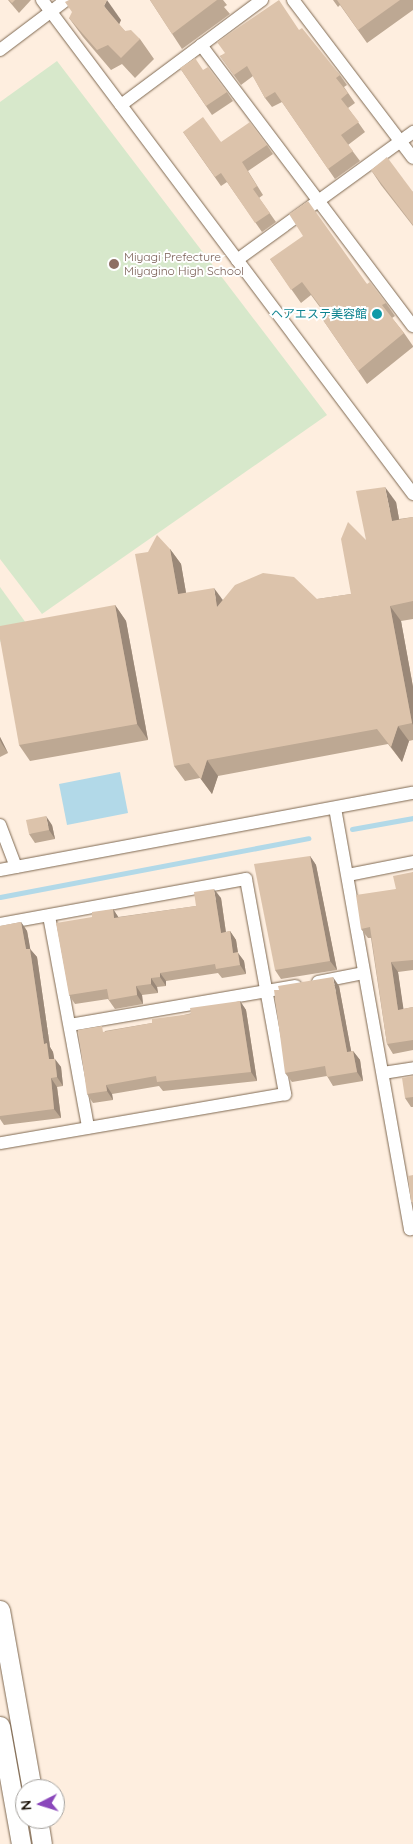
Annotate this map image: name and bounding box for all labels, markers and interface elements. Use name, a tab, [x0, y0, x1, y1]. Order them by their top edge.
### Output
place label: Miyagi Prefecture Miyagino High School	[124, 250, 244, 278]
marker: Miyagi Prefecture Miyagino High School	[108, 258, 120, 270]
place label: ヘアエステ美容館	[271, 307, 367, 321]
marker: ヘアエステ美容館	[371, 308, 383, 320]
north arrow	[15, 1779, 65, 1829]
text: N	[17, 1799, 35, 1811]

